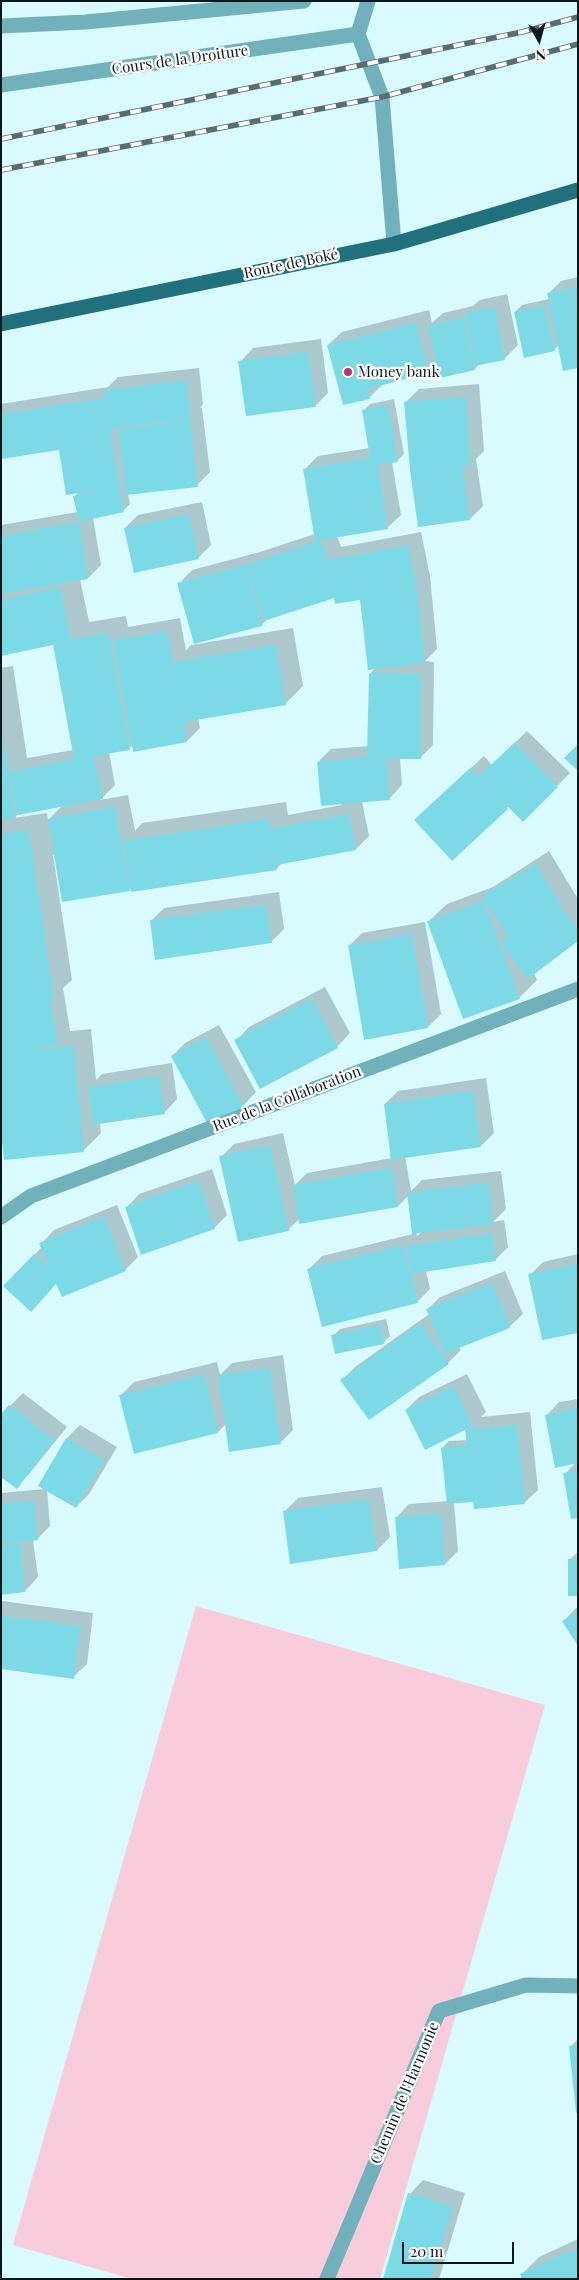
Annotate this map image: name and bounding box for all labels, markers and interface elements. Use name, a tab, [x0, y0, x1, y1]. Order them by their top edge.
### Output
north arrow	[514, 15, 564, 65]
street label: Cours de la Droiture	[111, 42, 249, 78]
text: N	[535, 45, 547, 65]
street label: Route de Boké	[242, 245, 340, 283]
place label: Money bank	[358, 363, 440, 381]
marker: Money bank	[342, 366, 354, 378]
street label: Rue de la Collaboration	[210, 1062, 364, 1136]
street label: Chemin de l'Harmonie	[367, 2019, 443, 2167]
scale bar	[404, 2232, 516, 2264]
text: 20 m	[410, 2241, 443, 2261]

